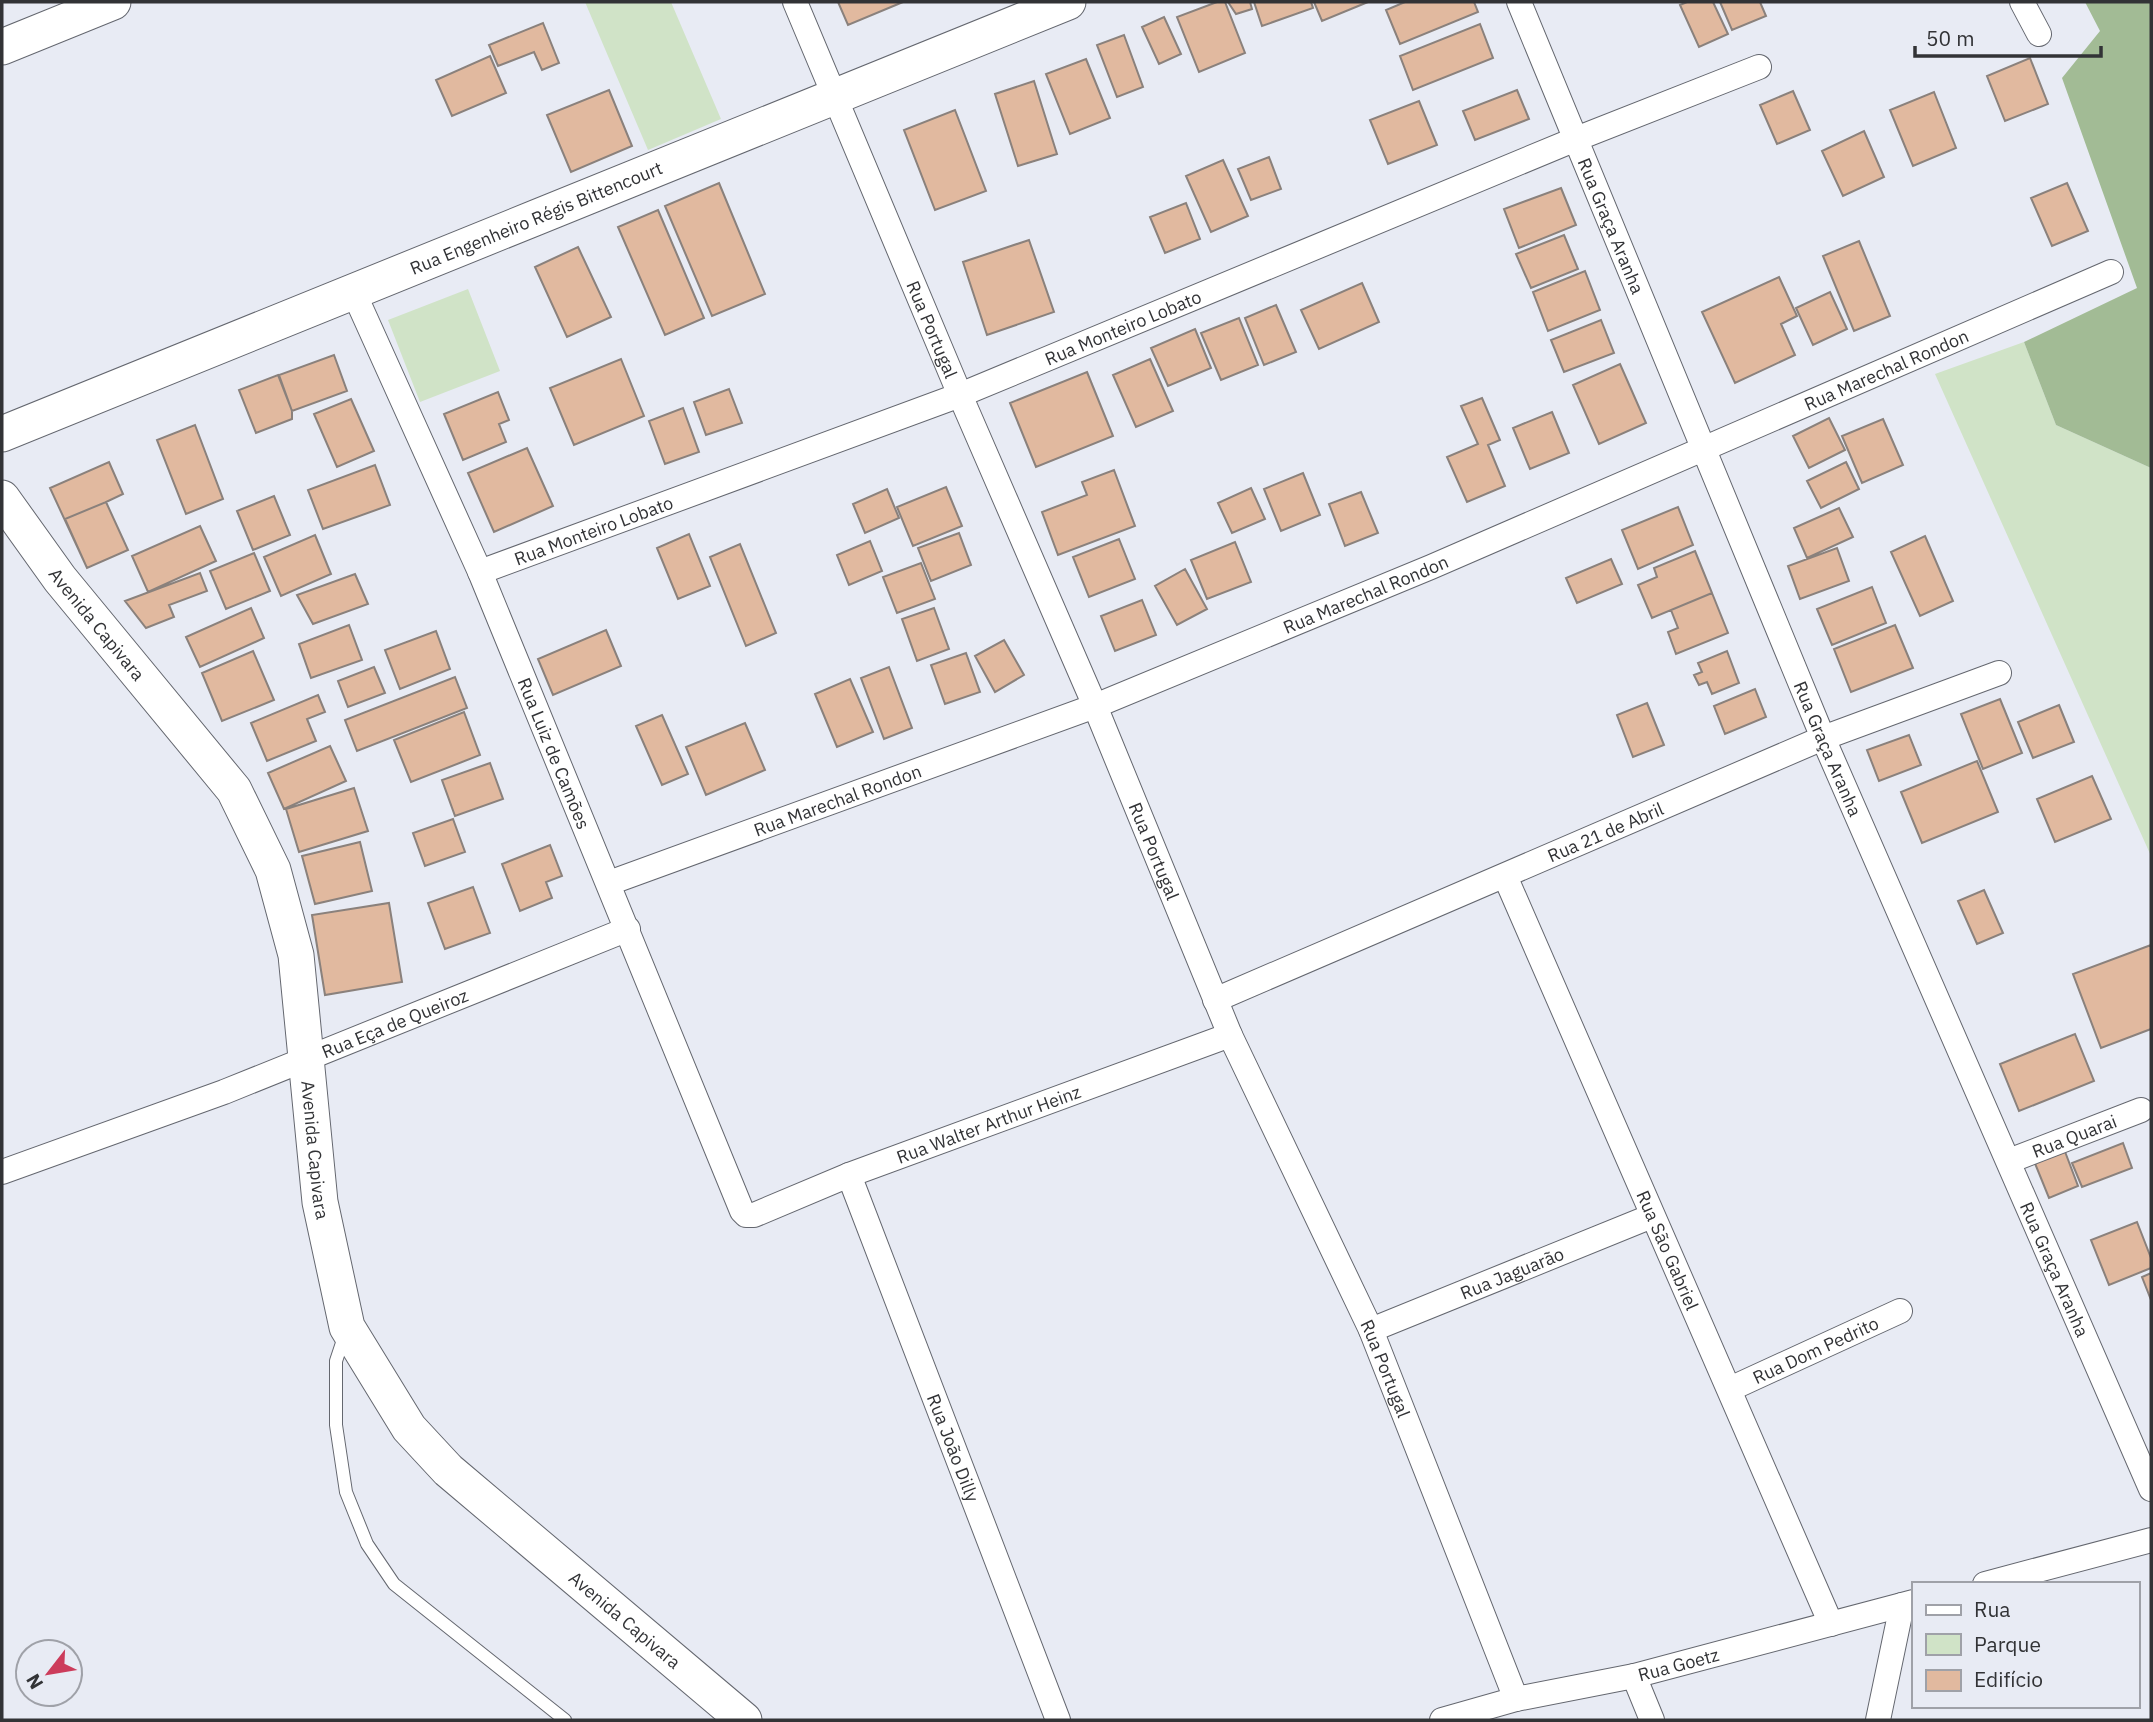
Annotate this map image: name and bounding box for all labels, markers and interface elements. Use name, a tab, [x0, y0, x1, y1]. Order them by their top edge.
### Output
scale bar	[1915, 14, 2100, 58]
text: 50 m	[1926, 24, 1975, 52]
street label: Rua Graça Aranha	[1573, 154, 1650, 297]
street label: Rua Engenheiro Régis Bittencourt	[406, 156, 665, 279]
street label: Rua Portugal	[902, 277, 963, 382]
street label: Rua Monteiro Lobato	[1041, 285, 1205, 370]
street label: Rua Marechal Rondon	[1801, 324, 1972, 415]
street label: Rua Monteiro Lobato	[511, 490, 676, 570]
street label: Rua Marechal Rondon	[1279, 549, 1452, 638]
street label: Avenida Capivara	[44, 563, 151, 685]
street label: Rua Luiz de Camões	[513, 674, 596, 832]
street label: Rua Graça Aranha	[1789, 677, 1867, 820]
street label: Rua Marechal Rondon	[750, 759, 924, 841]
street label: Rua 21 de Abril	[1544, 797, 1667, 867]
street label: Rua Portugal	[1124, 799, 1185, 903]
street label: Rua Eça de Queiroz	[318, 983, 471, 1063]
street label: Rua Walter Arthur Heinz	[893, 1079, 1084, 1168]
street label: Avenida Capivara	[297, 1080, 335, 1222]
street label: Rua Quarai	[2029, 1109, 2120, 1163]
street label: Rua São Gabriel	[1632, 1186, 1704, 1314]
street label: Rua Graça Aranha	[2015, 1198, 2095, 1341]
street label: Rua Jaguarão	[1457, 1242, 1567, 1304]
street label: Rua Dom Pedrito	[1749, 1311, 1882, 1389]
street label: Rua Portugal	[1356, 1315, 1416, 1421]
street label: Rua João Dilly	[922, 1390, 985, 1505]
street label: Avenida Capivara	[565, 1566, 686, 1674]
legend	[1912, 1582, 2139, 1708]
text: Rua	[1974, 1595, 2011, 1623]
text: Parque	[1974, 1630, 2041, 1658]
north arrow	[14, 1638, 84, 1708]
street label: Rua Goetz	[1635, 1643, 1721, 1686]
text: Edifício	[1974, 1665, 2043, 1693]
text: N	[21, 1670, 48, 1694]

